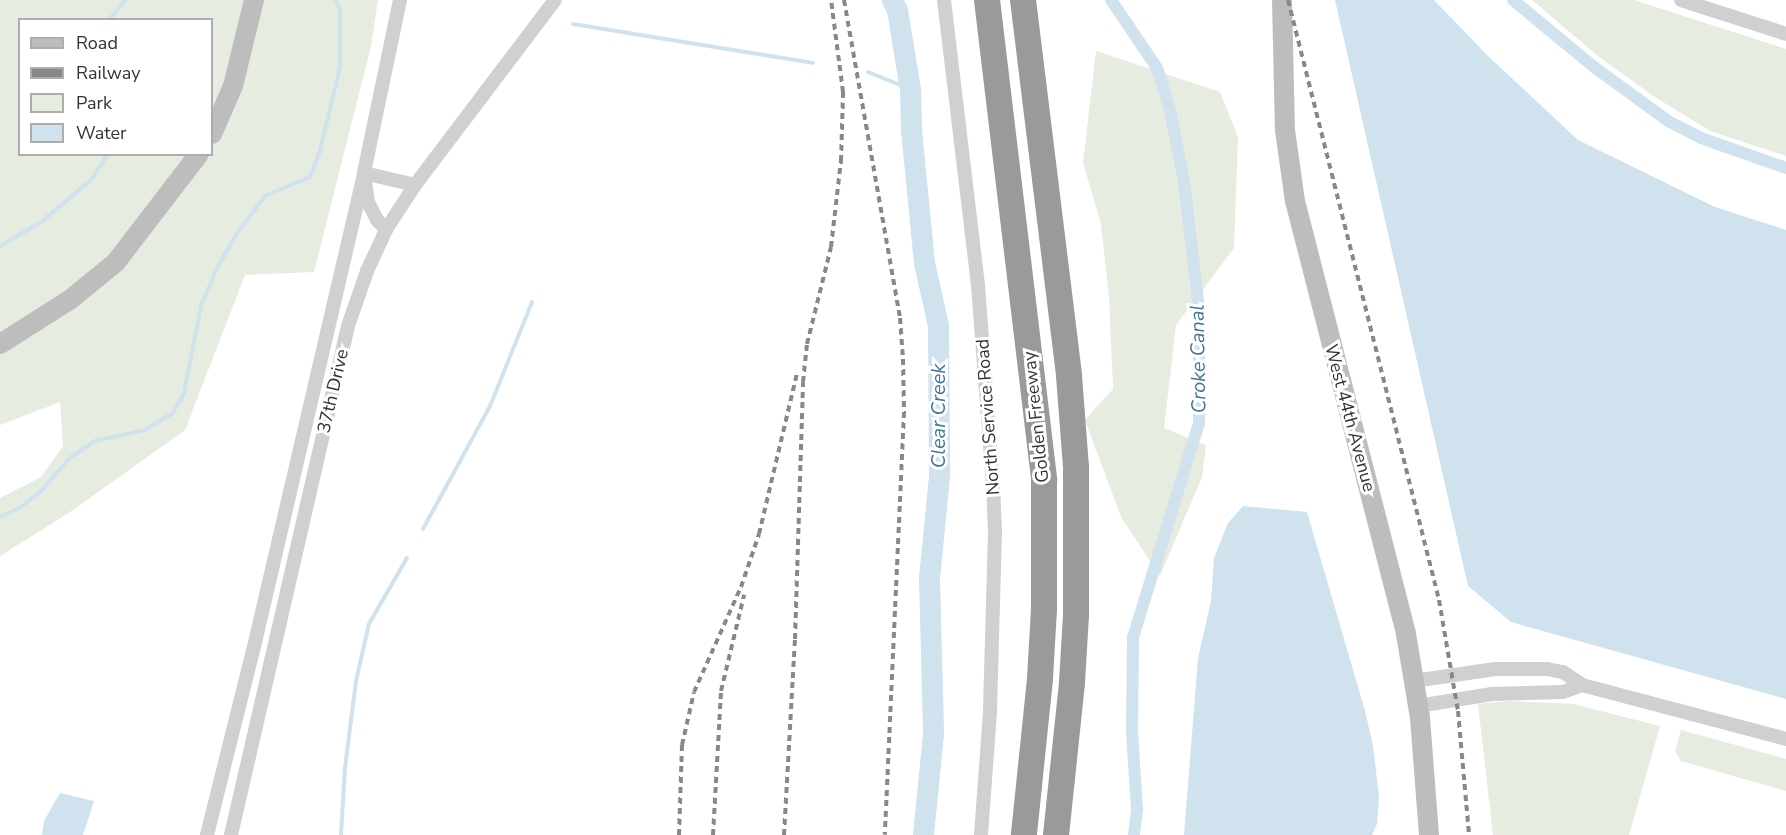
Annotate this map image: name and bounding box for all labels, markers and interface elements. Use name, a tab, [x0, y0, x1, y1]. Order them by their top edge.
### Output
legend	[18, 18, 213, 156]
text: Road	[76, 31, 118, 55]
text: Railway	[76, 61, 141, 85]
text: Park	[76, 91, 112, 115]
text: Water	[76, 121, 127, 145]
water label: Croke Canal	[1185, 304, 1211, 414]
street label: North Service Road	[972, 338, 1004, 496]
street label: West 44th Avenue	[1320, 342, 1380, 494]
street label: 37th Drive	[313, 347, 353, 435]
street label: Golden Freeway	[1018, 350, 1054, 484]
water label: Clear Creek	[926, 364, 950, 468]

